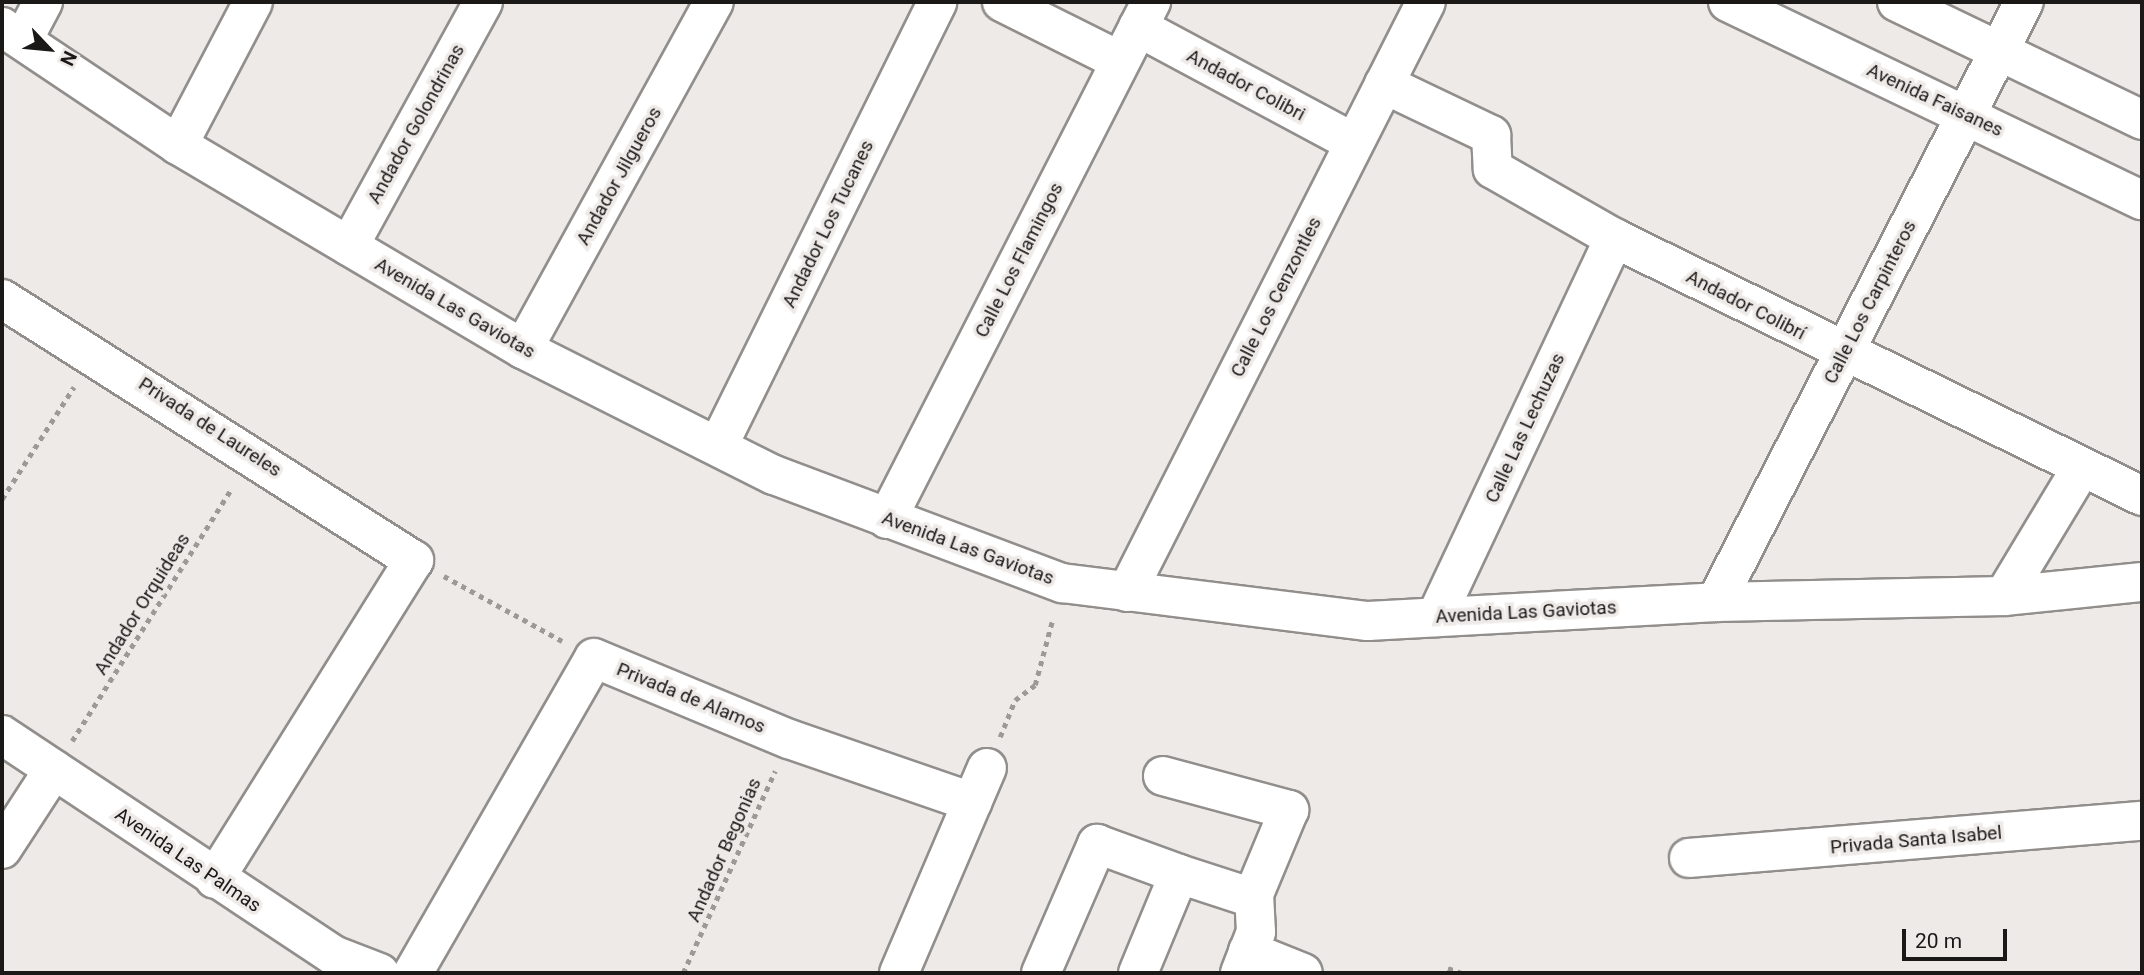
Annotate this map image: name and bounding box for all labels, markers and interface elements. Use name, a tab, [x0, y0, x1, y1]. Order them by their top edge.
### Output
north arrow	[14, 14, 84, 84]
street label: Andador Golondrinas	[363, 40, 469, 208]
street label: Andador Colibri	[1183, 44, 1309, 126]
text: N	[55, 47, 82, 69]
street label: Avenida Faisanes	[1863, 58, 2007, 142]
street label: Andador Jilgueros	[572, 103, 666, 249]
street label: Andador Los Tucanes	[777, 136, 879, 312]
street label: Calle Los Flamingos	[970, 179, 1068, 341]
street label: Calle Los Cenzontles	[1226, 213, 1326, 381]
street label: Calle Los Carpinteros	[1819, 216, 1921, 388]
street label: Avenida Las Gaviotas	[371, 253, 539, 363]
street label: Andador Colibrí	[1683, 265, 1809, 345]
street label: Calle Las Lechuzas	[1480, 350, 1570, 506]
street label: Privada de Laureles	[134, 372, 286, 482]
street label: Avenida Las Gaviotas	[879, 506, 1057, 590]
street label: Andador Orquideas	[89, 529, 195, 679]
street label: Avenida Las Gaviotas	[1435, 596, 1617, 628]
street label: Privada de Alamos	[613, 658, 769, 738]
street label: Andador Begonias	[682, 774, 766, 926]
street label: Avenida Las Palmas	[111, 803, 265, 917]
street label: Privada Santa Isabel	[1829, 821, 2003, 859]
scale bar	[1906, 916, 2011, 960]
text: 20 m	[1915, 929, 1962, 953]

